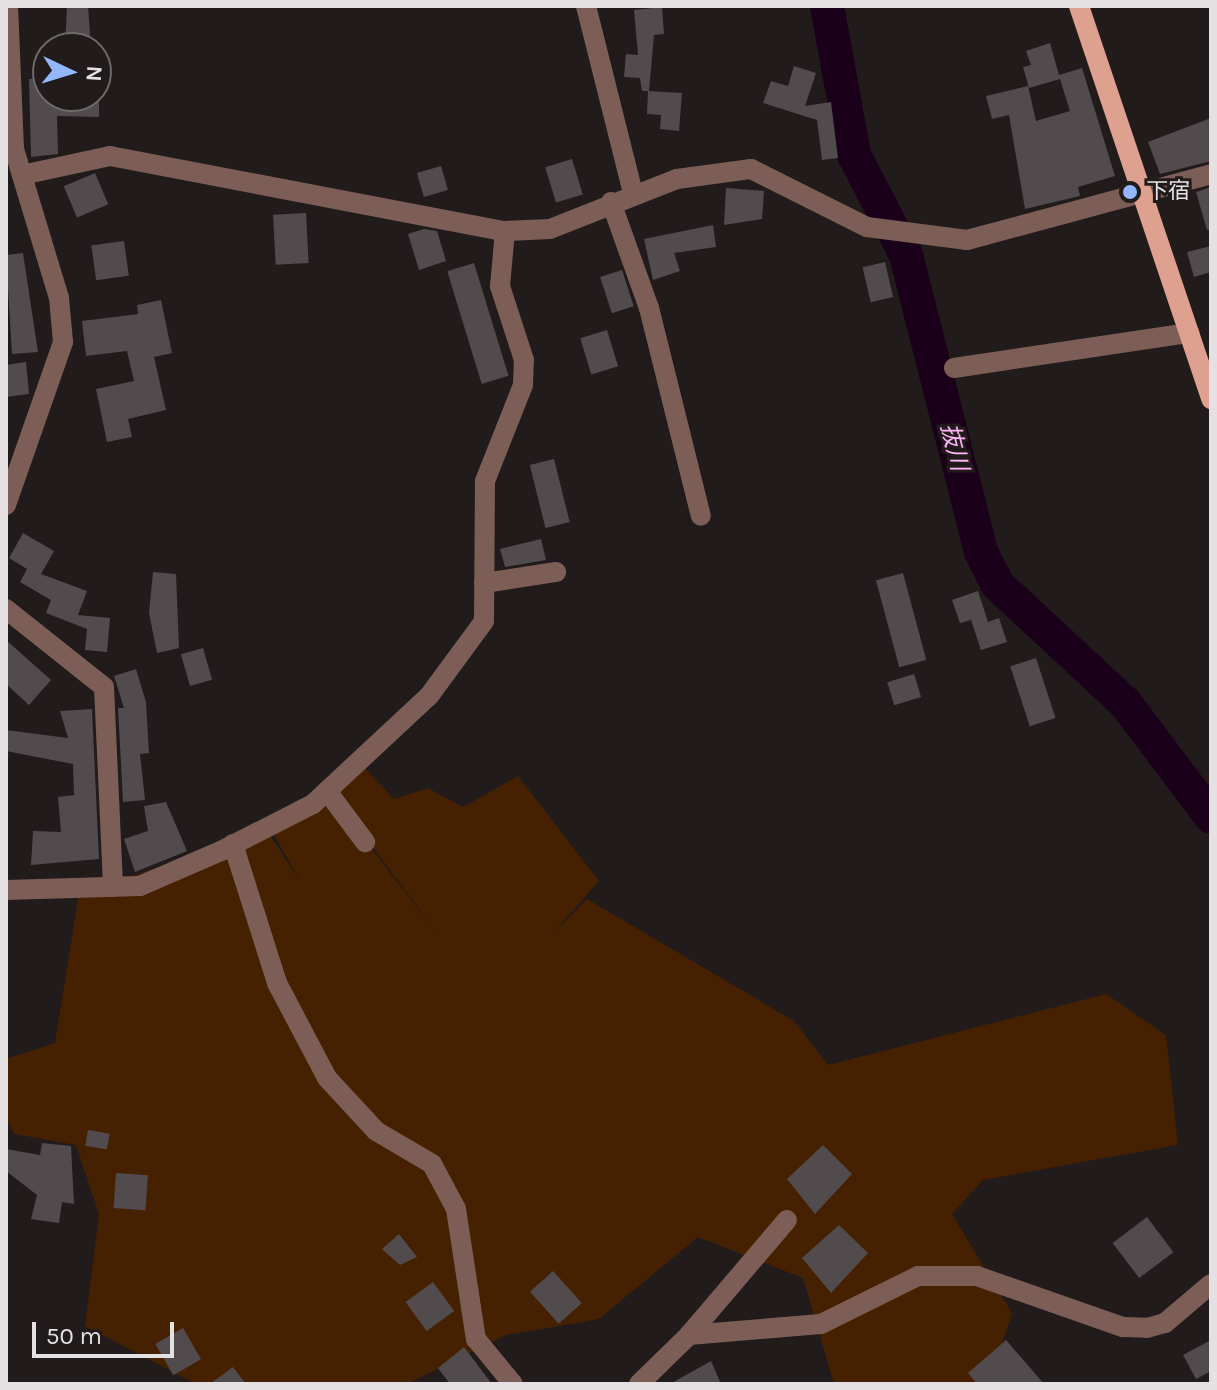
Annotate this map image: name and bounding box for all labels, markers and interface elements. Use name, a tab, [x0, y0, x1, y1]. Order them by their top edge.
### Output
north arrow	[32, 32, 112, 112]
text: N	[80, 65, 107, 82]
place label: 下宿	[1146, 179, 1190, 205]
marker: 下宿	[1121, 183, 1139, 201]
water label: 抜川	[934, 420, 974, 474]
scale bar	[36, 1306, 178, 1356]
text: 50 m	[46, 1322, 102, 1350]

